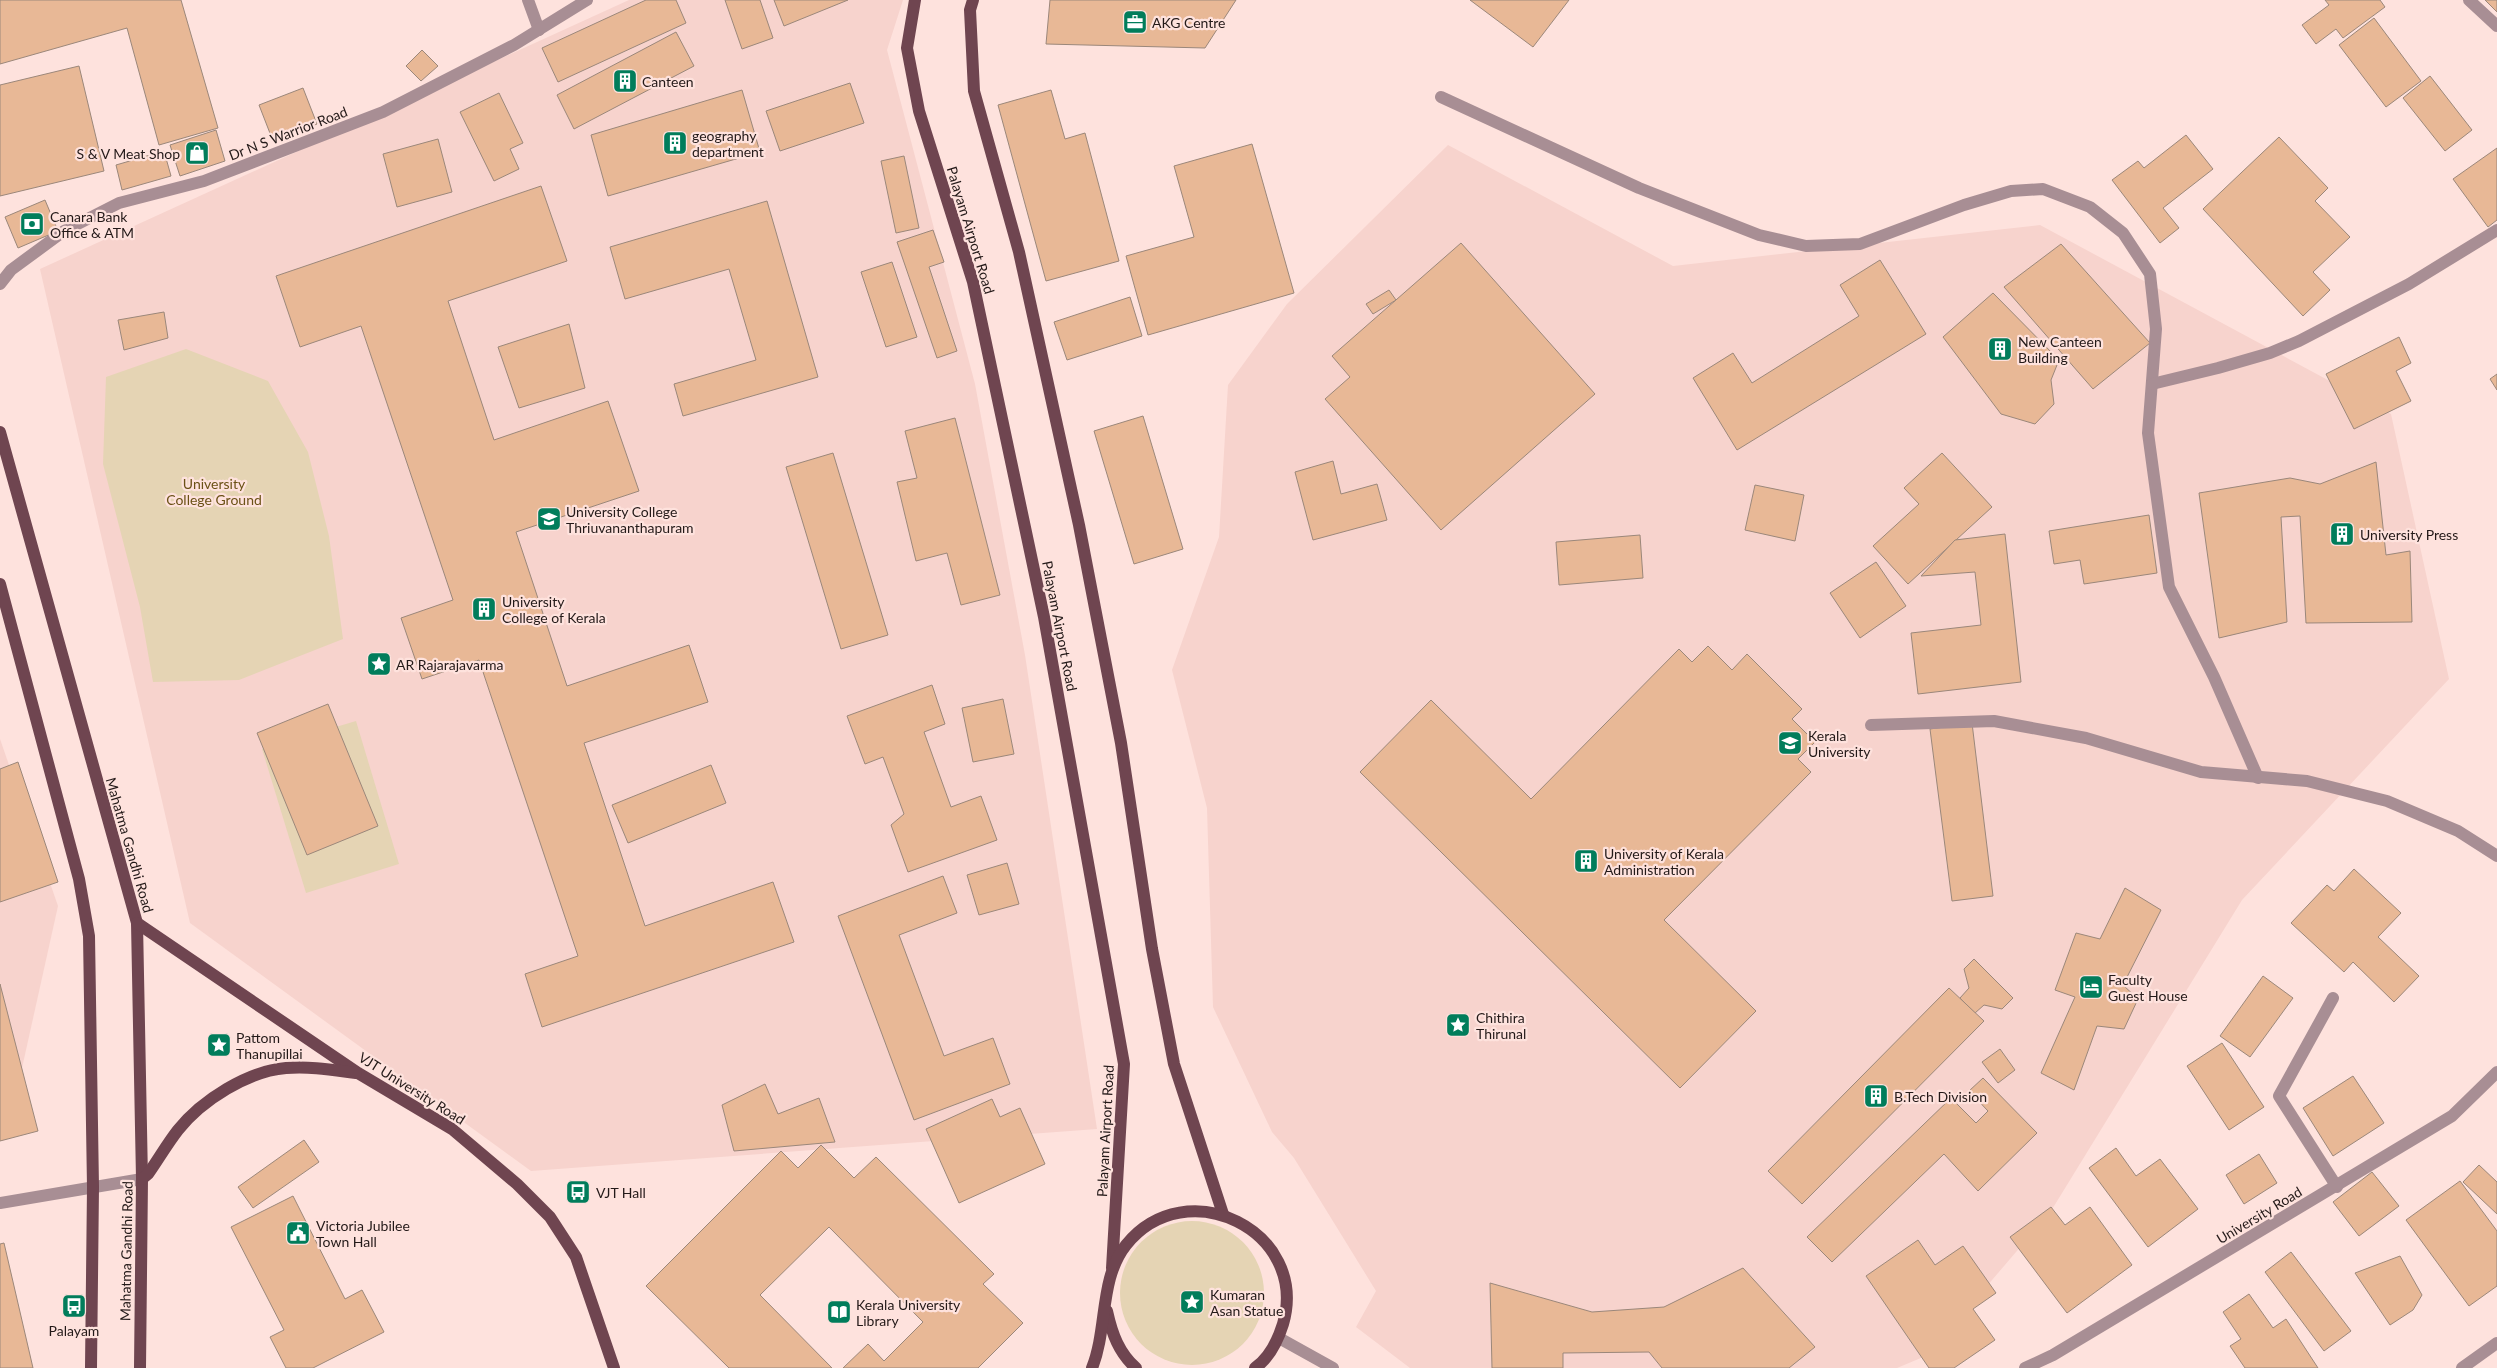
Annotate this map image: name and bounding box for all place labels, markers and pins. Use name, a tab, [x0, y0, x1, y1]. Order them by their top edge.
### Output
office icon: AKG Centre	[1122, 9, 1148, 35]
place label: AKG Centre	[1152, 14, 1226, 31]
building icon: Canteen	[612, 68, 638, 94]
place label: Canteen	[642, 73, 694, 90]
place label: geography department	[692, 127, 764, 160]
building icon: geography department	[662, 130, 688, 156]
shop icon: S & V Meat Shop	[184, 140, 210, 166]
place label: S & V Meat Shop	[76, 145, 180, 162]
place label: Canara Bank Office & ATM	[50, 208, 134, 241]
bank icon: Canara Bank Office & ATM	[19, 211, 45, 237]
place label: New Canteen Building	[2018, 333, 2102, 366]
building icon: New Canteen Building	[1987, 336, 2013, 362]
place label: University College Thriuvananthapuram	[566, 503, 694, 536]
school or university icon: University College Thriuvananthapuram	[536, 506, 562, 532]
building icon: University Press	[2329, 521, 2355, 547]
place label: University Press	[2360, 526, 2458, 543]
place label: University College of Kerala	[502, 593, 606, 626]
building icon: University College of Kerala	[471, 596, 497, 622]
place icon: AR Rajarajavarma	[366, 651, 392, 677]
place label: AR Rajarajavarma	[396, 656, 504, 673]
place label: Kerala University	[1808, 727, 1871, 760]
school or university icon: Kerala University	[1777, 730, 1803, 756]
place label: University of Kerala Administration	[1604, 845, 1724, 878]
building icon: University of Kerala Administration	[1573, 848, 1599, 874]
place label: Faculty Guest House	[2108, 971, 2188, 1004]
hotel icon: Faculty Guest House	[2078, 974, 2104, 1000]
place label: Chithira Thirunal	[1476, 1009, 1526, 1042]
place icon: Chithira Thirunal	[1445, 1012, 1471, 1038]
place label: Pattom Thanupillai	[236, 1029, 303, 1062]
place icon: Pattom Thanupillai	[206, 1032, 232, 1058]
building icon: B.Tech Division	[1863, 1083, 1889, 1109]
place label: B.Tech Division	[1894, 1088, 1987, 1105]
bus stop icon: VJT Hall	[565, 1179, 591, 1205]
place label: VJT Hall	[596, 1184, 646, 1201]
place label: Victoria Jubilee Town Hall	[316, 1217, 410, 1250]
public building icon: Victoria Jubilee Town Hall	[285, 1220, 311, 1246]
place label: Kumaran Asan Statue	[1210, 1286, 1283, 1319]
place icon: Kumaran Asan Statue	[1179, 1289, 1205, 1315]
bus stop icon: Palayam	[61, 1293, 87, 1319]
place label: Kerala University Library	[856, 1296, 961, 1329]
library icon: Kerala University Library	[826, 1299, 852, 1325]
place label: Palayam	[49, 1322, 99, 1339]

